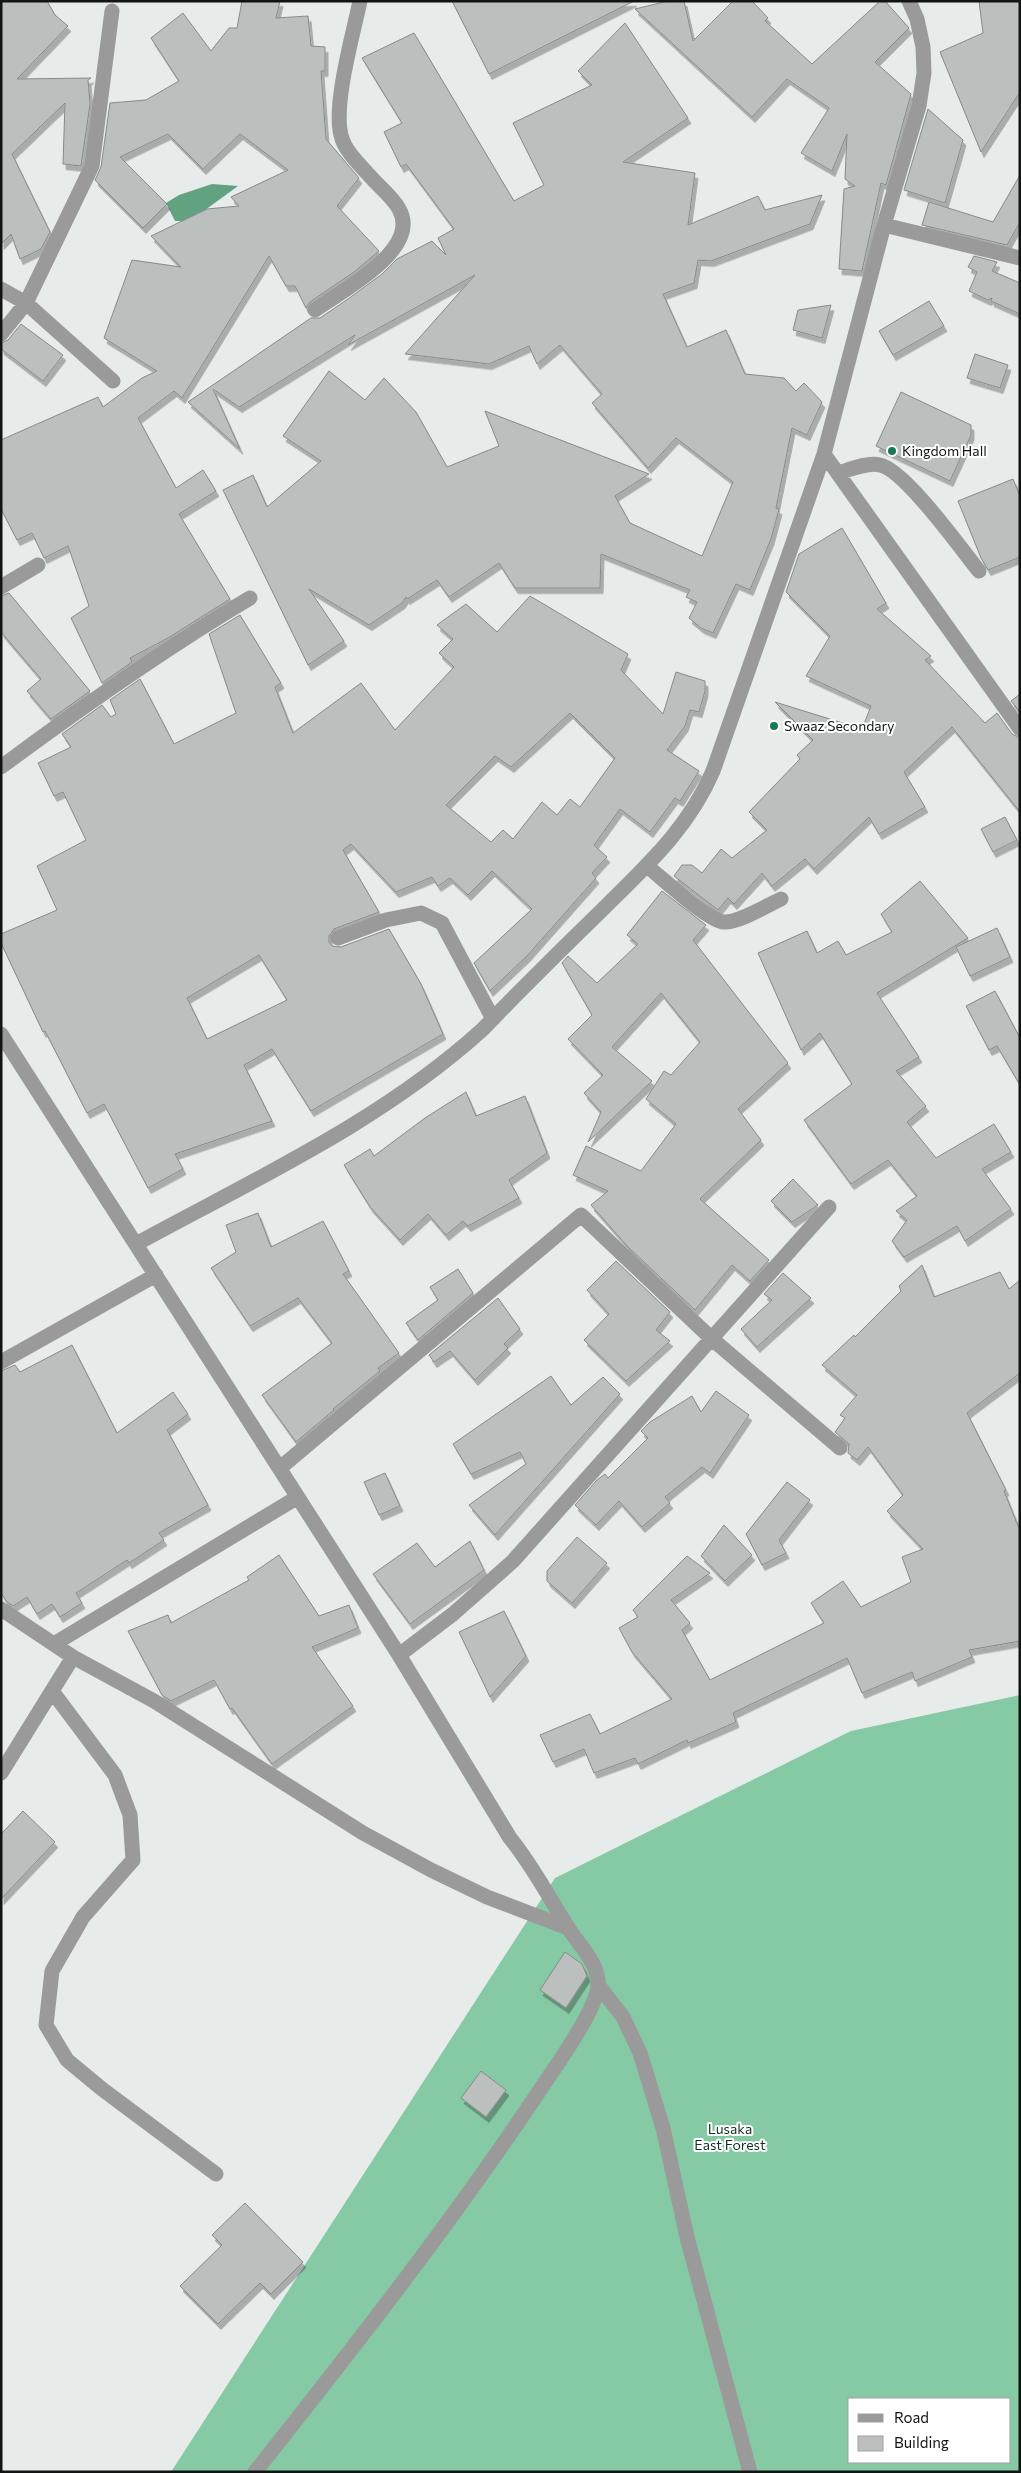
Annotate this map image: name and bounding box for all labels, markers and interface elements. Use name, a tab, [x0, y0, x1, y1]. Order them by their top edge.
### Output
place label: Kingdom Hall	[902, 442, 987, 459]
marker: Kingdom Hall	[886, 445, 898, 457]
place label: Swaaz Secondary	[784, 717, 894, 734]
marker: Swaaz Secondary	[768, 720, 780, 732]
park label: Lusaka East Forest	[694, 2120, 766, 2153]
legend	[848, 2398, 1011, 2463]
text: Road	[894, 2408, 929, 2426]
text: Building	[894, 2433, 949, 2451]

